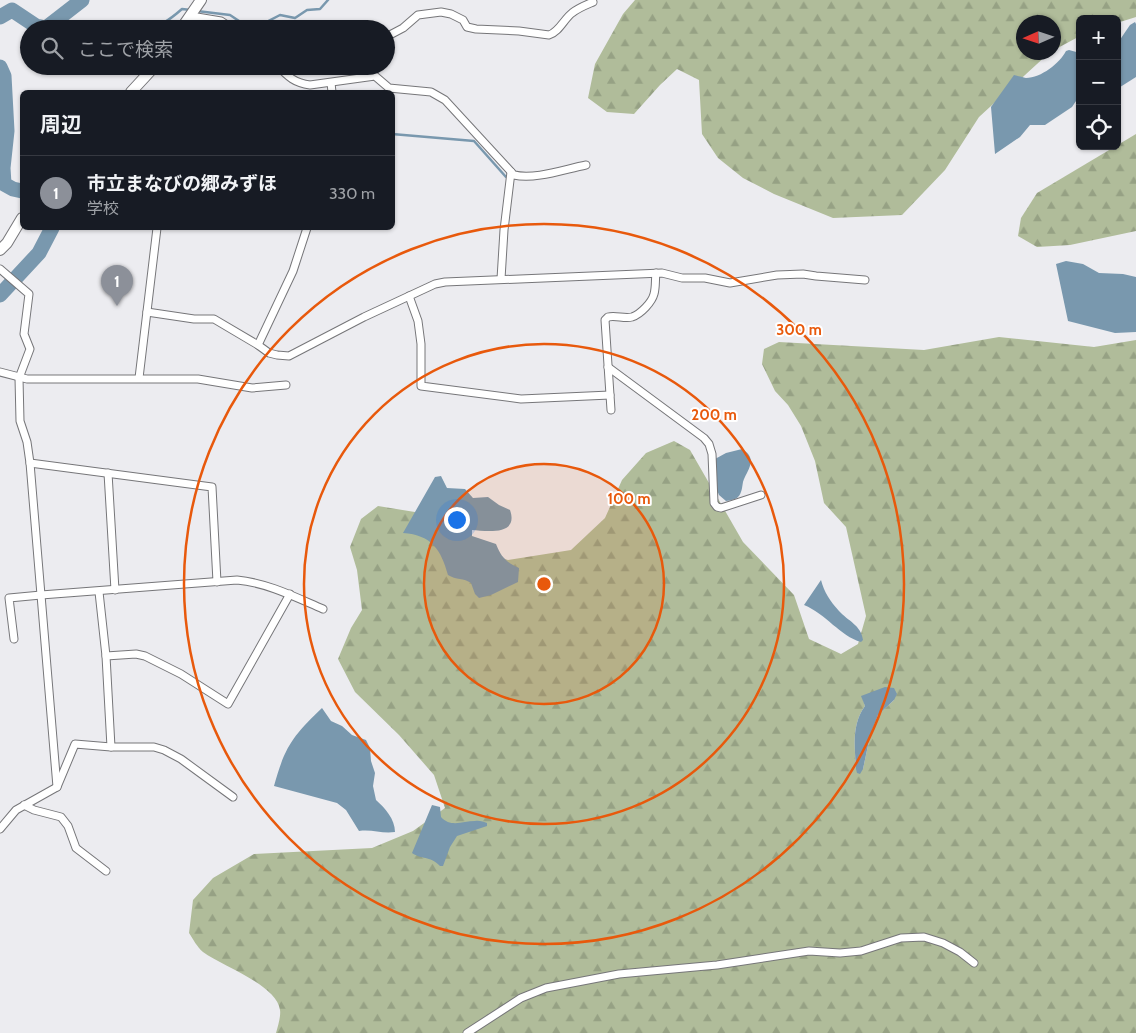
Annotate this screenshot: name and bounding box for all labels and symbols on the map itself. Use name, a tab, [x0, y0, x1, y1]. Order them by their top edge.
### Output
north arrow	[1016, 15, 1061, 60]
pin: 1	[101, 265, 133, 306]
text: 300 m	[776, 321, 822, 339]
text: 200 m	[691, 406, 737, 424]
text: 100 m	[607, 490, 651, 508]
your location	[444, 507, 470, 533]
centre of rings	[535, 575, 553, 593]

